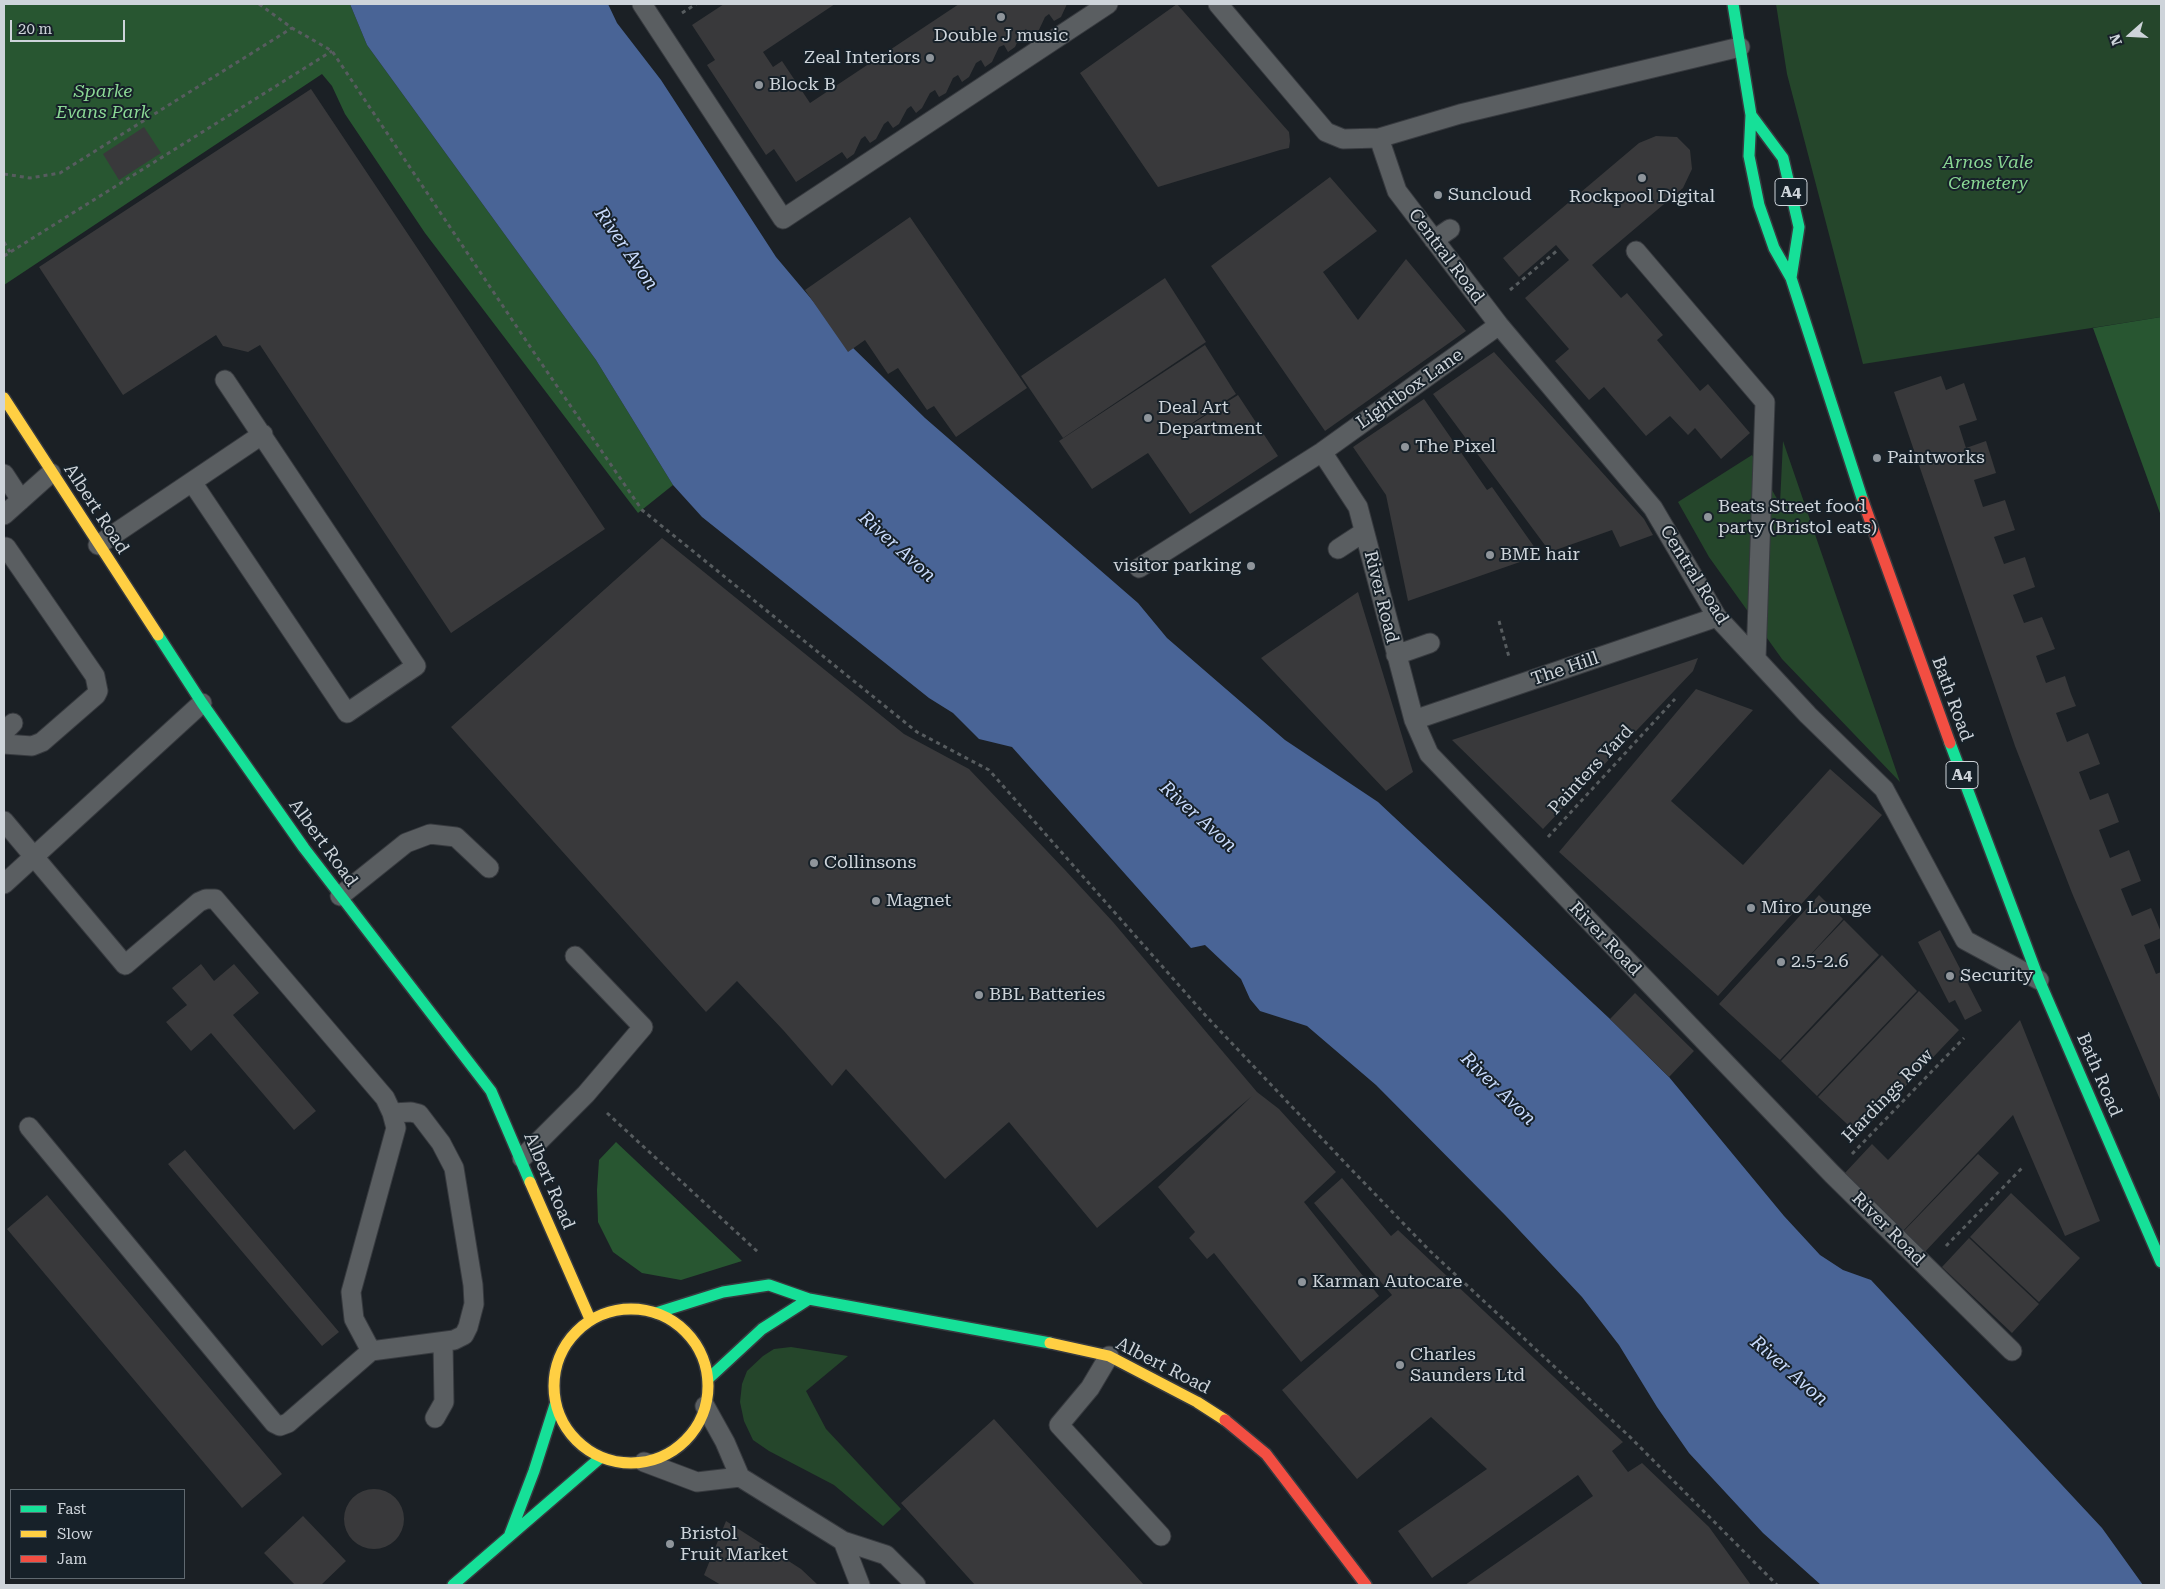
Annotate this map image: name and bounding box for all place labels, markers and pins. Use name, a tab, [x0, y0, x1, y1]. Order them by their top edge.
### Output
marker: Double J music	[995, 11, 1007, 23]
place label: Double J music	[934, 25, 1068, 47]
place label: Zeal Interiors	[804, 47, 920, 69]
marker: Zeal Interiors	[924, 52, 936, 64]
place label: Block B	[769, 74, 836, 96]
marker: Block B	[753, 79, 765, 91]
marker: Rockpool Digital	[1636, 172, 1648, 184]
place label: Suncloud	[1448, 184, 1532, 206]
place label: Rockpool Digital	[1569, 186, 1715, 208]
marker: Suncloud	[1432, 189, 1444, 201]
place label: Deal Art Department	[1158, 397, 1262, 439]
marker: Deal Art Department	[1142, 412, 1154, 424]
place label: The Pixel	[1415, 436, 1496, 458]
marker: The Pixel	[1399, 441, 1411, 453]
place label: Paintworks	[1887, 447, 1985, 469]
marker: Paintworks	[1871, 452, 1883, 464]
place label: Beats Street food party (Bristol eats)	[1718, 496, 1877, 538]
marker: Beats Street food party (Bristol eats)	[1702, 511, 1714, 523]
place label: BME hair	[1500, 544, 1580, 566]
marker: BME hair	[1484, 549, 1496, 561]
place label: visitor parking	[1113, 555, 1241, 577]
marker: visitor parking	[1245, 560, 1257, 572]
place label: Collinsons	[824, 852, 916, 874]
marker: Collinsons	[808, 857, 820, 869]
place label: Magnet	[886, 890, 951, 912]
marker: Magnet	[870, 895, 882, 907]
place label: Miro Lounge	[1761, 897, 1872, 919]
marker: Miro Lounge	[1745, 902, 1757, 914]
place label: 2.5-2.6	[1791, 951, 1849, 973]
marker: 2.5-2.6	[1775, 956, 1787, 968]
place label: Security	[1960, 965, 2033, 987]
marker: Security	[1944, 970, 1956, 982]
place label: BBL Batteries	[989, 984, 1105, 1006]
marker: BBL Batteries	[973, 989, 985, 1001]
place label: Karman Autocare	[1312, 1271, 1462, 1293]
marker: Karman Autocare	[1296, 1276, 1308, 1288]
place label: Charles Saunders Ltd	[1410, 1344, 1525, 1386]
marker: Charles Saunders Ltd	[1394, 1359, 1406, 1371]
place label: Bristol Fruit Market	[680, 1523, 788, 1566]
marker: Bristol Fruit Market	[664, 1538, 676, 1550]

